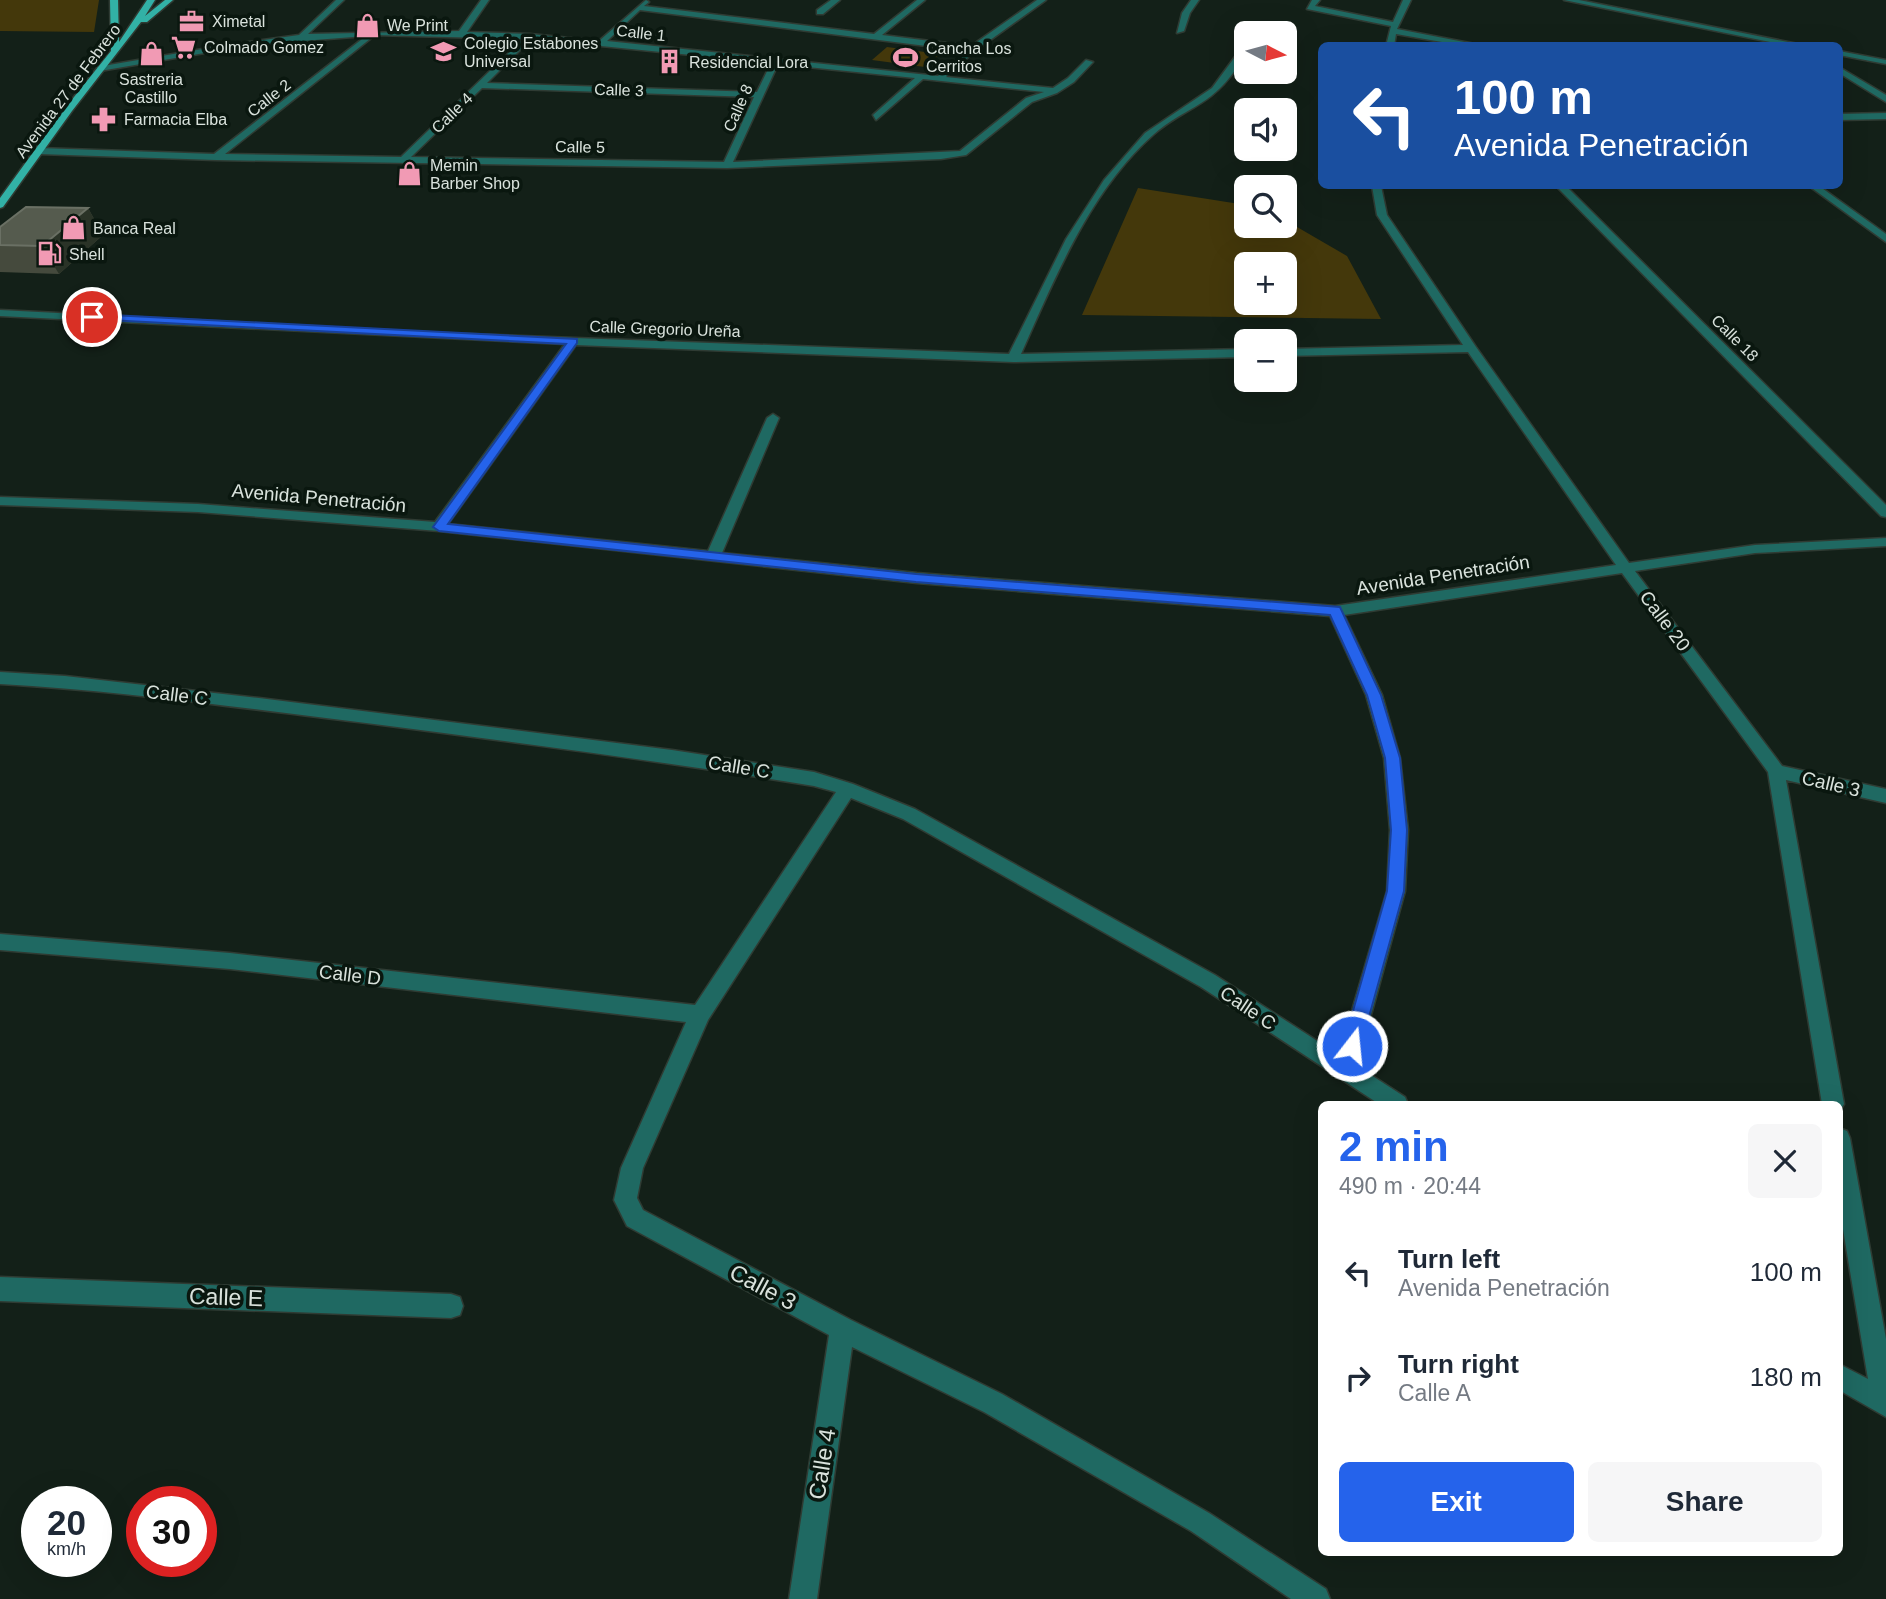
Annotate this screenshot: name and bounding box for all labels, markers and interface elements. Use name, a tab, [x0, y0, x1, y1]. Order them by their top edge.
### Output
office icon: Ximetal	[178, 7, 206, 35]
shop icon: We Print	[353, 11, 381, 39]
place label: Ximetal	[212, 13, 265, 30]
place label: We Print	[387, 17, 449, 34]
street label: Avenida 27 de Febrero	[12, 21, 124, 161]
north arrow	[1234, 21, 1297, 84]
map controls	[1234, 21, 1297, 392]
street label: Calle 1	[615, 22, 667, 44]
supermarket icon: Colmado Gomez	[170, 33, 198, 61]
place label: Colegio Estabones Universal	[464, 35, 598, 70]
school or university icon: Colegio Estabones Universal	[430, 38, 458, 66]
shop icon: Sastreria Castillo	[137, 39, 165, 67]
place label: Colmado Gomez	[204, 39, 324, 56]
place label: Cancha Los Cerritos	[926, 40, 1011, 75]
sports icon: Cancha Los Cerritos	[892, 43, 920, 71]
building icon: Residencial Lora	[655, 48, 683, 76]
place label: Residencial Lora	[689, 54, 808, 71]
icon: left	[1339, 70, 1430, 161]
text: 100 m	[1454, 70, 1593, 124]
place label: Sastreria Castillo	[119, 71, 183, 106]
street label: Calle 2	[244, 76, 294, 120]
street label: Calle 3	[594, 81, 644, 99]
street label: Calle 8	[720, 82, 756, 134]
street label: Calle 4	[428, 90, 476, 136]
button: sound	[1234, 98, 1297, 161]
pharmacy icon: Farmacia Elba	[90, 105, 118, 133]
place label: Farmacia Elba	[124, 111, 227, 128]
text: Avenida Penetración	[1454, 127, 1749, 163]
street label: Calle 5	[555, 138, 605, 156]
place label: Memin Barber Shop	[430, 157, 520, 192]
shop icon: Memin Barber Shop	[396, 160, 424, 188]
button: search	[1234, 175, 1297, 238]
shop icon: Banca Real	[59, 214, 87, 242]
place label: Banca Real	[93, 220, 176, 237]
fuel station icon: Shell	[35, 240, 63, 268]
place label: Shell	[69, 246, 105, 263]
button: +	[1234, 252, 1297, 315]
pin	[62, 287, 122, 347]
icon: arrive	[73, 298, 111, 336]
street label: Calle 18	[1708, 311, 1762, 365]
street label: Calle Gregorio Ureña	[589, 318, 741, 340]
button: −	[1234, 329, 1297, 392]
street label: Avenida Penetración	[231, 480, 407, 516]
street label: Avenida Penetración	[1355, 551, 1531, 599]
street label: Calle 20	[1636, 587, 1694, 655]
street label: Calle C	[145, 681, 209, 709]
street label: Calle C	[707, 752, 771, 782]
street label: Calle 3	[1800, 767, 1862, 801]
street label: Calle D	[318, 961, 382, 989]
street label: Calle C	[1216, 982, 1280, 1034]
position arrow	[1315, 1009, 1389, 1083]
text: 2 min	[1339, 1123, 1449, 1170]
button: close	[1748, 1124, 1822, 1198]
text: 490 m · 20:44	[1339, 1173, 1481, 1199]
text: Turn left	[1398, 1244, 1500, 1274]
icon: left	[1339, 1254, 1377, 1292]
text: 100 m	[1750, 1257, 1822, 1287]
street label: Calle 3	[725, 1259, 801, 1315]
text: Avenida Penetración	[1398, 1275, 1610, 1301]
street label: Calle E	[188, 1283, 264, 1311]
text: Turn right	[1398, 1349, 1519, 1379]
icon: right	[1339, 1359, 1377, 1397]
text: 180 m	[1750, 1362, 1822, 1392]
text: Calle A	[1398, 1380, 1471, 1406]
street label: Calle 4	[804, 1426, 840, 1501]
button: Exit	[1339, 1462, 1574, 1542]
button: Share	[1588, 1462, 1822, 1542]
speed limit sign: 30	[126, 1486, 217, 1577]
text: 20	[47, 1503, 86, 1542]
text: km/h	[47, 1539, 86, 1559]

